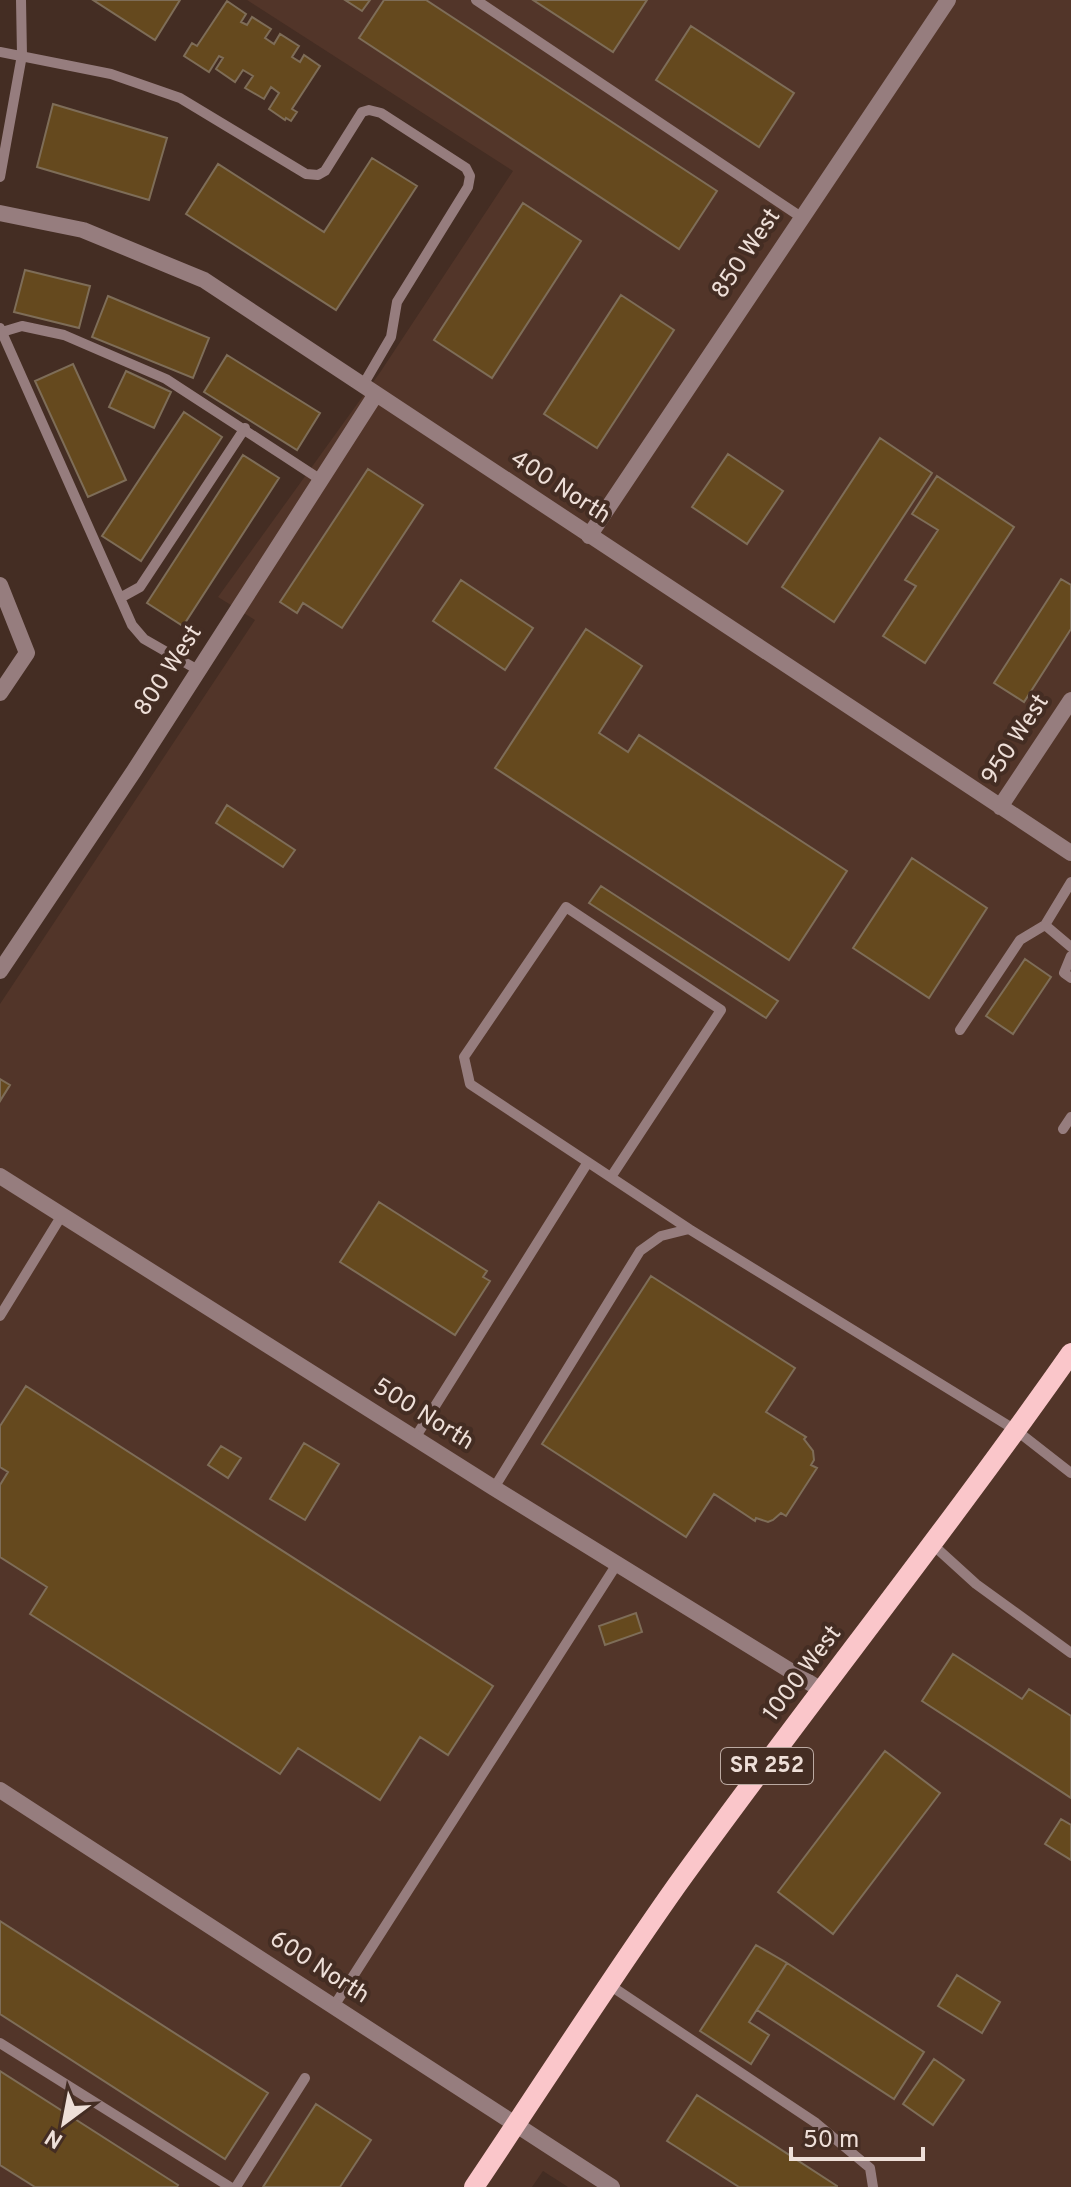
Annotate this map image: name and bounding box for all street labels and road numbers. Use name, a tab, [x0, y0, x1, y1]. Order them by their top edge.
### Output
street label: 850 West	[706, 203, 788, 305]
street label: 400 North	[504, 445, 616, 531]
street label: 800 West	[128, 620, 210, 722]
street label: 950 West	[976, 689, 1056, 791]
street label: 500 North	[367, 1372, 479, 1458]
street label: 1000 West	[757, 1620, 849, 1728]
road number: SR 252	[721, 1748, 813, 1784]
street label: 600 North	[264, 1925, 374, 2011]

